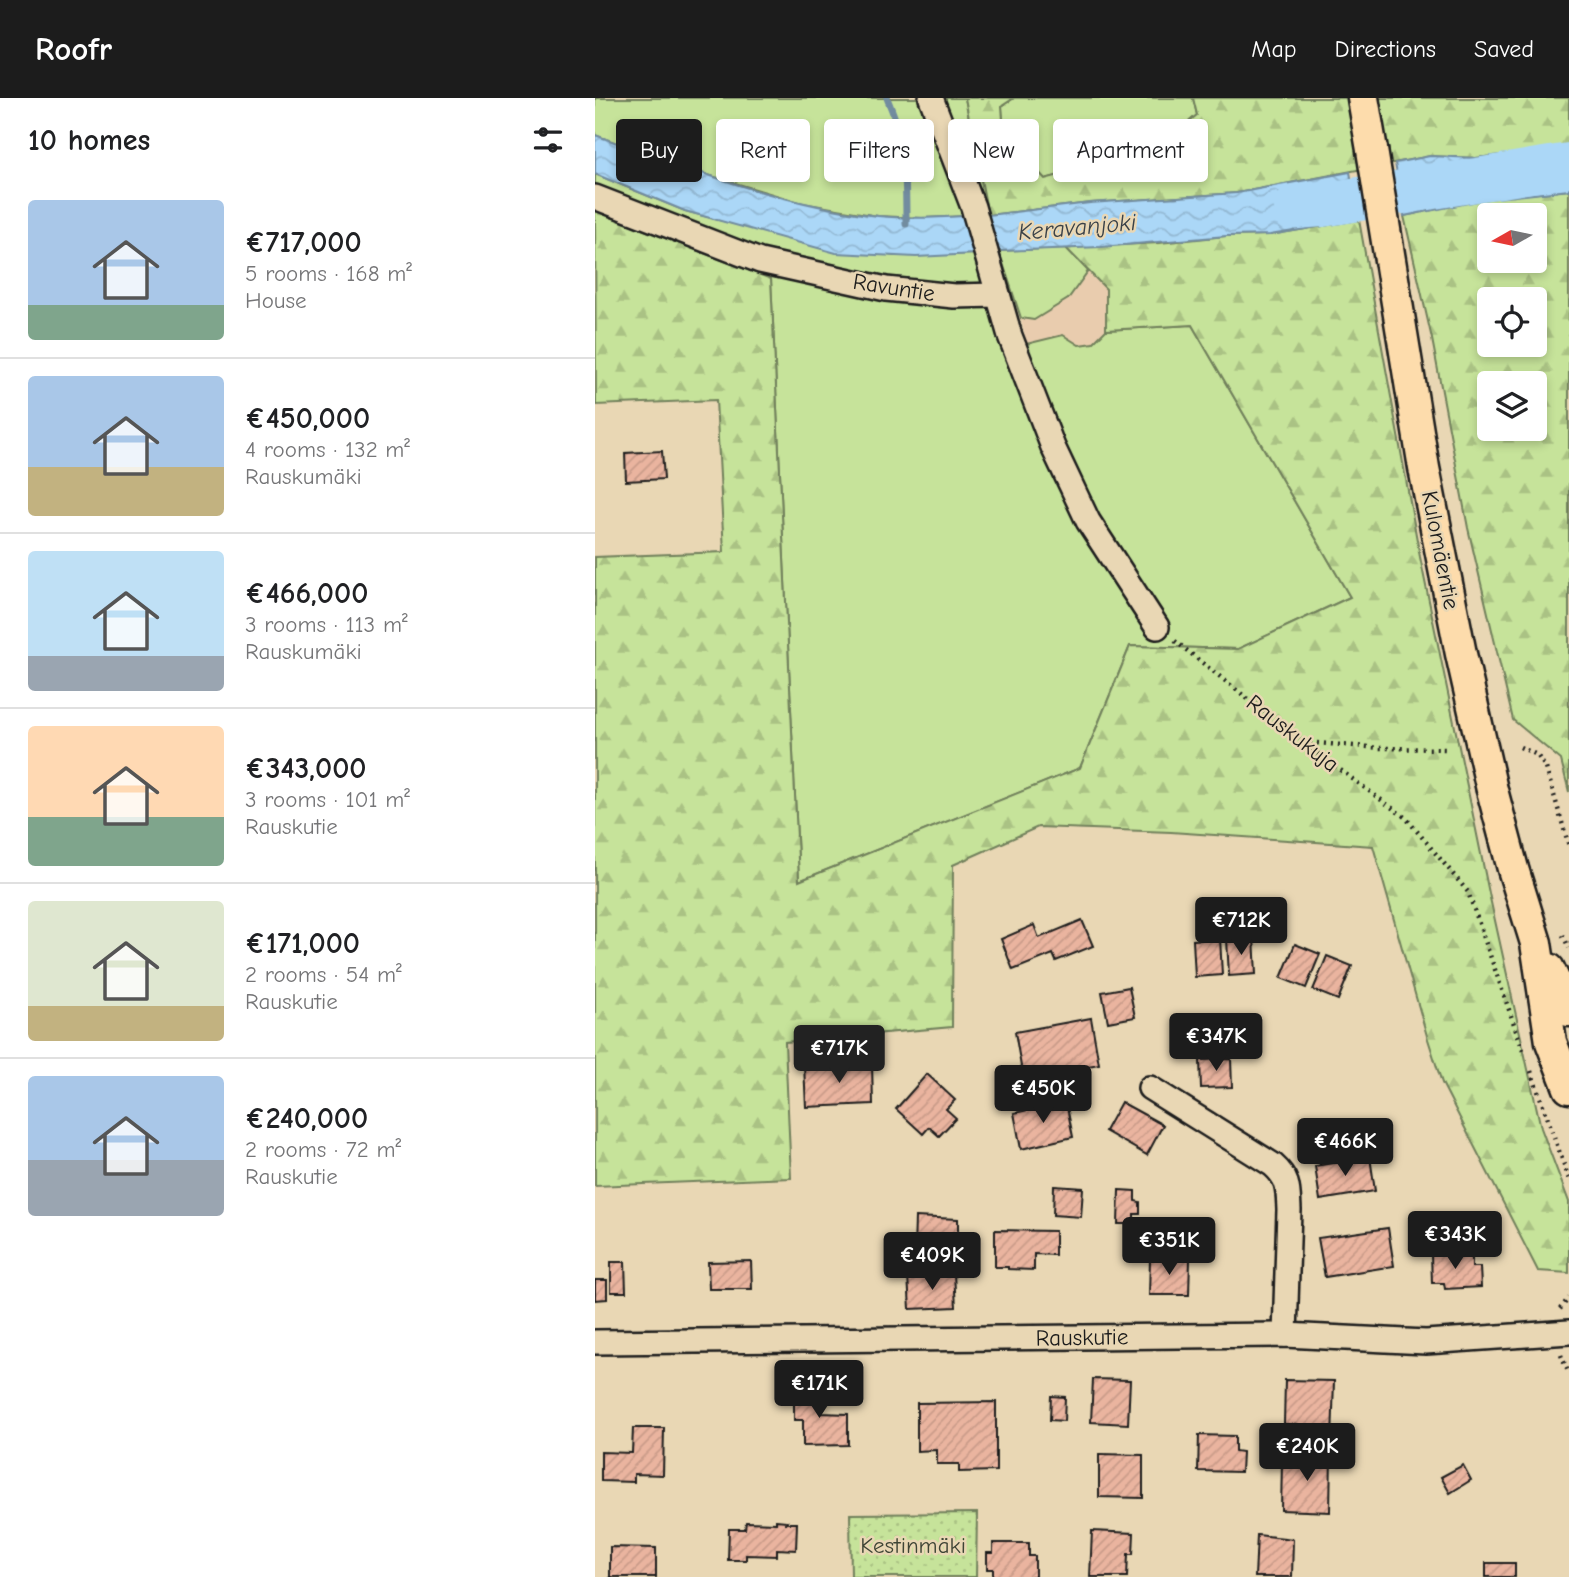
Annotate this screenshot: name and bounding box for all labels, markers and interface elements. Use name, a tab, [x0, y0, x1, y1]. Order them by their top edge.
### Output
text: Roofr	[35, 30, 112, 68]
text: Map	[1251, 35, 1297, 63]
text: Directions	[1335, 35, 1436, 63]
text: Saved	[1474, 35, 1534, 63]
chip: Buy	[616, 119, 702, 182]
chip: Rent	[716, 119, 810, 182]
chip: Filters	[824, 119, 934, 182]
chip: New	[948, 119, 1039, 182]
chip: Apartment	[1053, 119, 1208, 182]
icon: filters	[529, 121, 567, 159]
text: 10 homes	[28, 123, 150, 158]
north arrow	[1477, 203, 1547, 273]
map controls	[1477, 203, 1547, 441]
water label: Keravanjoki	[1017, 208, 1138, 246]
text: €717,000	[245, 225, 362, 260]
icon: home	[84, 228, 168, 312]
text: 5 rooms · 168 m²	[245, 260, 412, 287]
street label: Ravuntie	[851, 268, 937, 307]
text: House	[245, 287, 307, 314]
button: locate	[1477, 287, 1547, 357]
button: layers	[1477, 371, 1547, 441]
text: €450,000	[245, 401, 370, 436]
icon: home	[84, 404, 168, 488]
text: 4 rooms · 132 m²	[245, 436, 410, 463]
text: Rauskumäki	[245, 463, 362, 490]
street label: Kulomäentie	[1416, 488, 1465, 612]
text: €466,000	[245, 576, 368, 611]
icon: home	[84, 579, 168, 663]
text: 3 rooms · 113 m²	[245, 611, 408, 638]
text: Rauskumäki	[245, 638, 362, 665]
street label: Rauskukuja	[1241, 689, 1344, 778]
text: €343,000	[245, 751, 367, 786]
icon: home	[84, 754, 168, 838]
text: 3 rooms · 101 m²	[245, 786, 410, 813]
text: Rauskutie	[245, 813, 338, 840]
pin: €712K	[1192, 898, 1290, 957]
text: €712K	[1211, 906, 1271, 933]
text: €171,000	[245, 926, 360, 961]
icon: home	[84, 929, 168, 1013]
text: 2 rooms · 54 m²	[245, 961, 402, 988]
text: Rauskutie	[245, 988, 338, 1015]
pin: €347K	[1167, 1014, 1265, 1073]
text: €347K	[1185, 1022, 1247, 1049]
pin: €717K	[790, 1026, 888, 1085]
text: €717K	[810, 1034, 868, 1061]
pin: €450K	[994, 1066, 1092, 1125]
text: €450K	[1011, 1074, 1075, 1101]
text: €240,000	[245, 1101, 368, 1136]
icon: home	[84, 1104, 168, 1188]
pin: €466K	[1296, 1118, 1394, 1178]
text: €466K	[1313, 1127, 1377, 1154]
text: 2 rooms · 72 m²	[245, 1136, 401, 1163]
text: Rauskutie	[245, 1163, 338, 1190]
pin: €343K	[1406, 1212, 1504, 1271]
pin: €351K	[1120, 1218, 1218, 1277]
text: €343K	[1424, 1220, 1486, 1247]
text: €351K	[1138, 1226, 1200, 1253]
pin: €409K	[883, 1232, 981, 1292]
text: €409K	[900, 1241, 964, 1268]
street label: Rauskutie	[1035, 1323, 1129, 1352]
pin: €171K	[770, 1360, 868, 1420]
text: €171K	[790, 1369, 848, 1396]
pin: €240K	[1258, 1424, 1356, 1483]
text: €240K	[1275, 1432, 1339, 1459]
park label: Kestinmäki	[860, 1532, 966, 1559]

